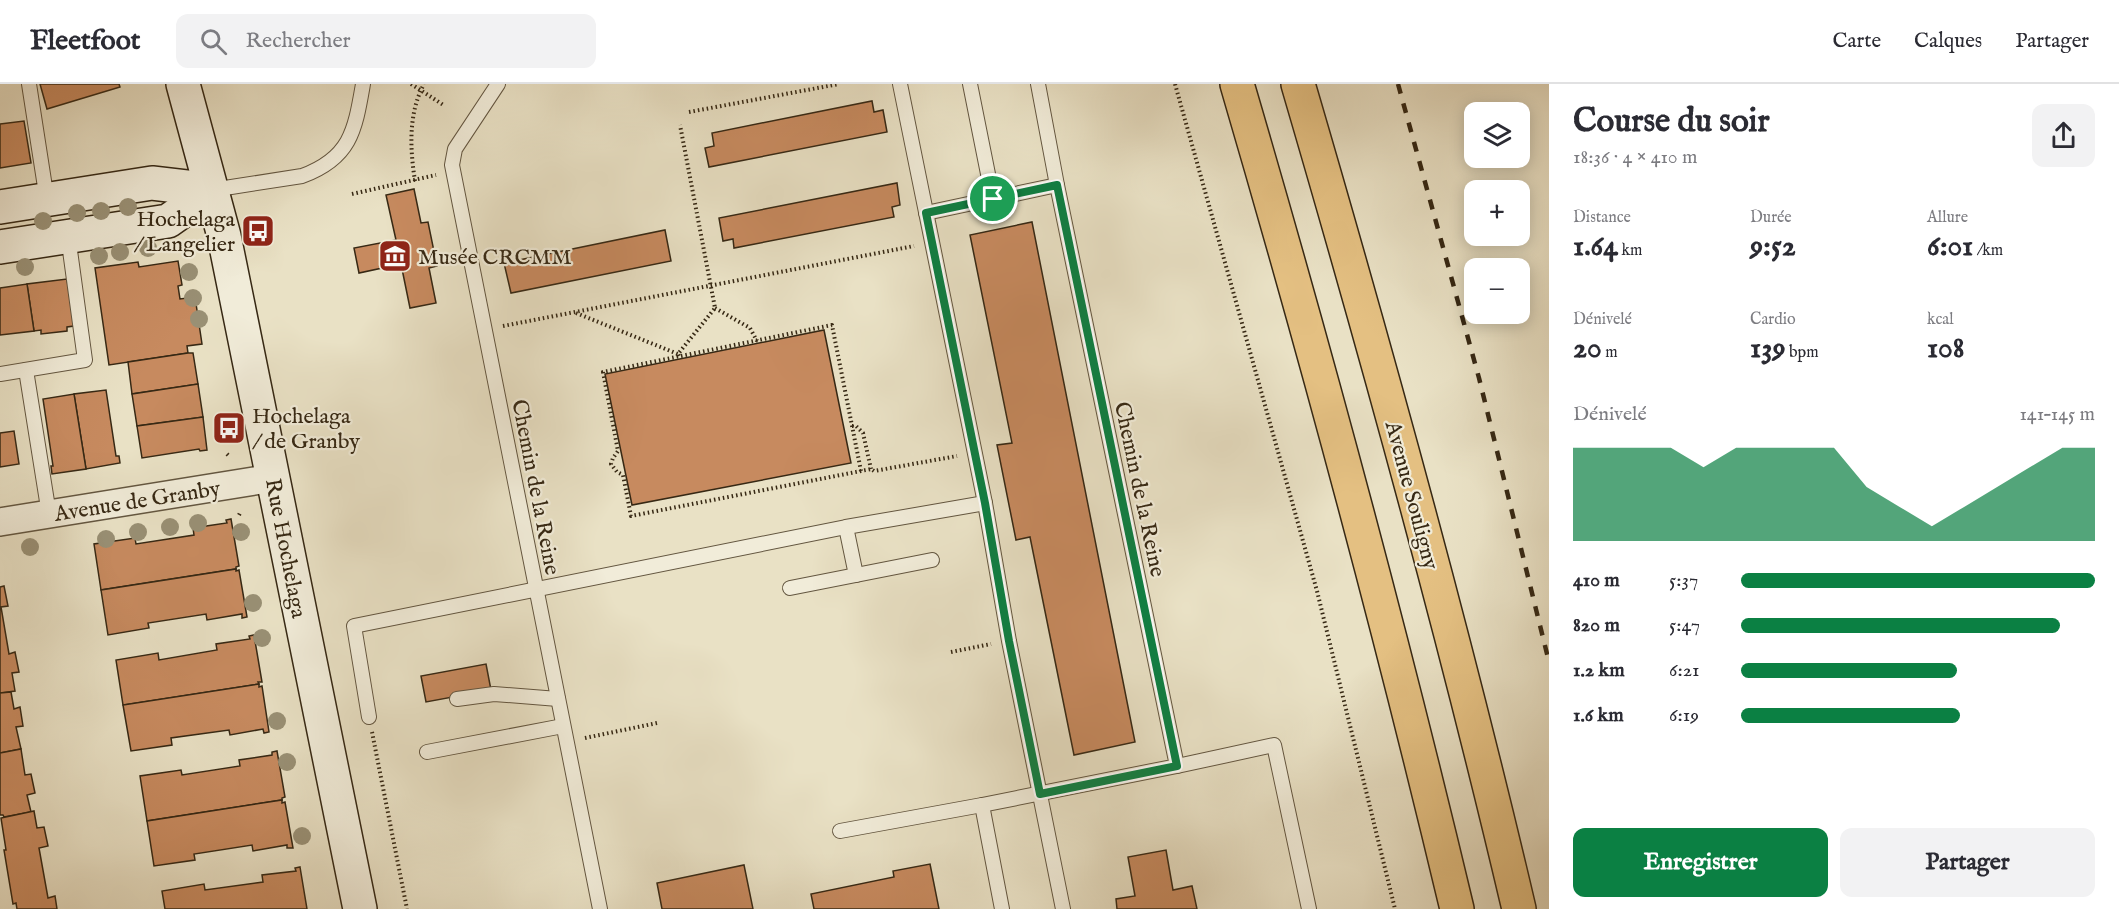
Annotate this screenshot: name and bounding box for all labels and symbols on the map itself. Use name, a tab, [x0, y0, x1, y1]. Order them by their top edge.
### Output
pin	[967, 173, 1018, 224]
place label: Hochelaga / Langelier	[134, 206, 235, 259]
bus stop icon: Hochelaga / Langelier	[240, 213, 276, 249]
museum icon: Musée CRCMM	[377, 238, 413, 274]
place label: Musée CRCMM	[418, 244, 572, 272]
street label: Chemin de la Reine	[504, 397, 566, 578]
street label: Chemin de la Reine	[1107, 399, 1171, 580]
place label: Hochelaga / de Granby	[252, 403, 360, 456]
bus stop icon: Hochelaga / de Granby	[211, 410, 247, 446]
street label: Avenue Souligny	[1378, 417, 1444, 573]
street label: Avenue de Granby	[51, 475, 223, 529]
street label: Rue Hochelaga	[258, 476, 312, 621]

